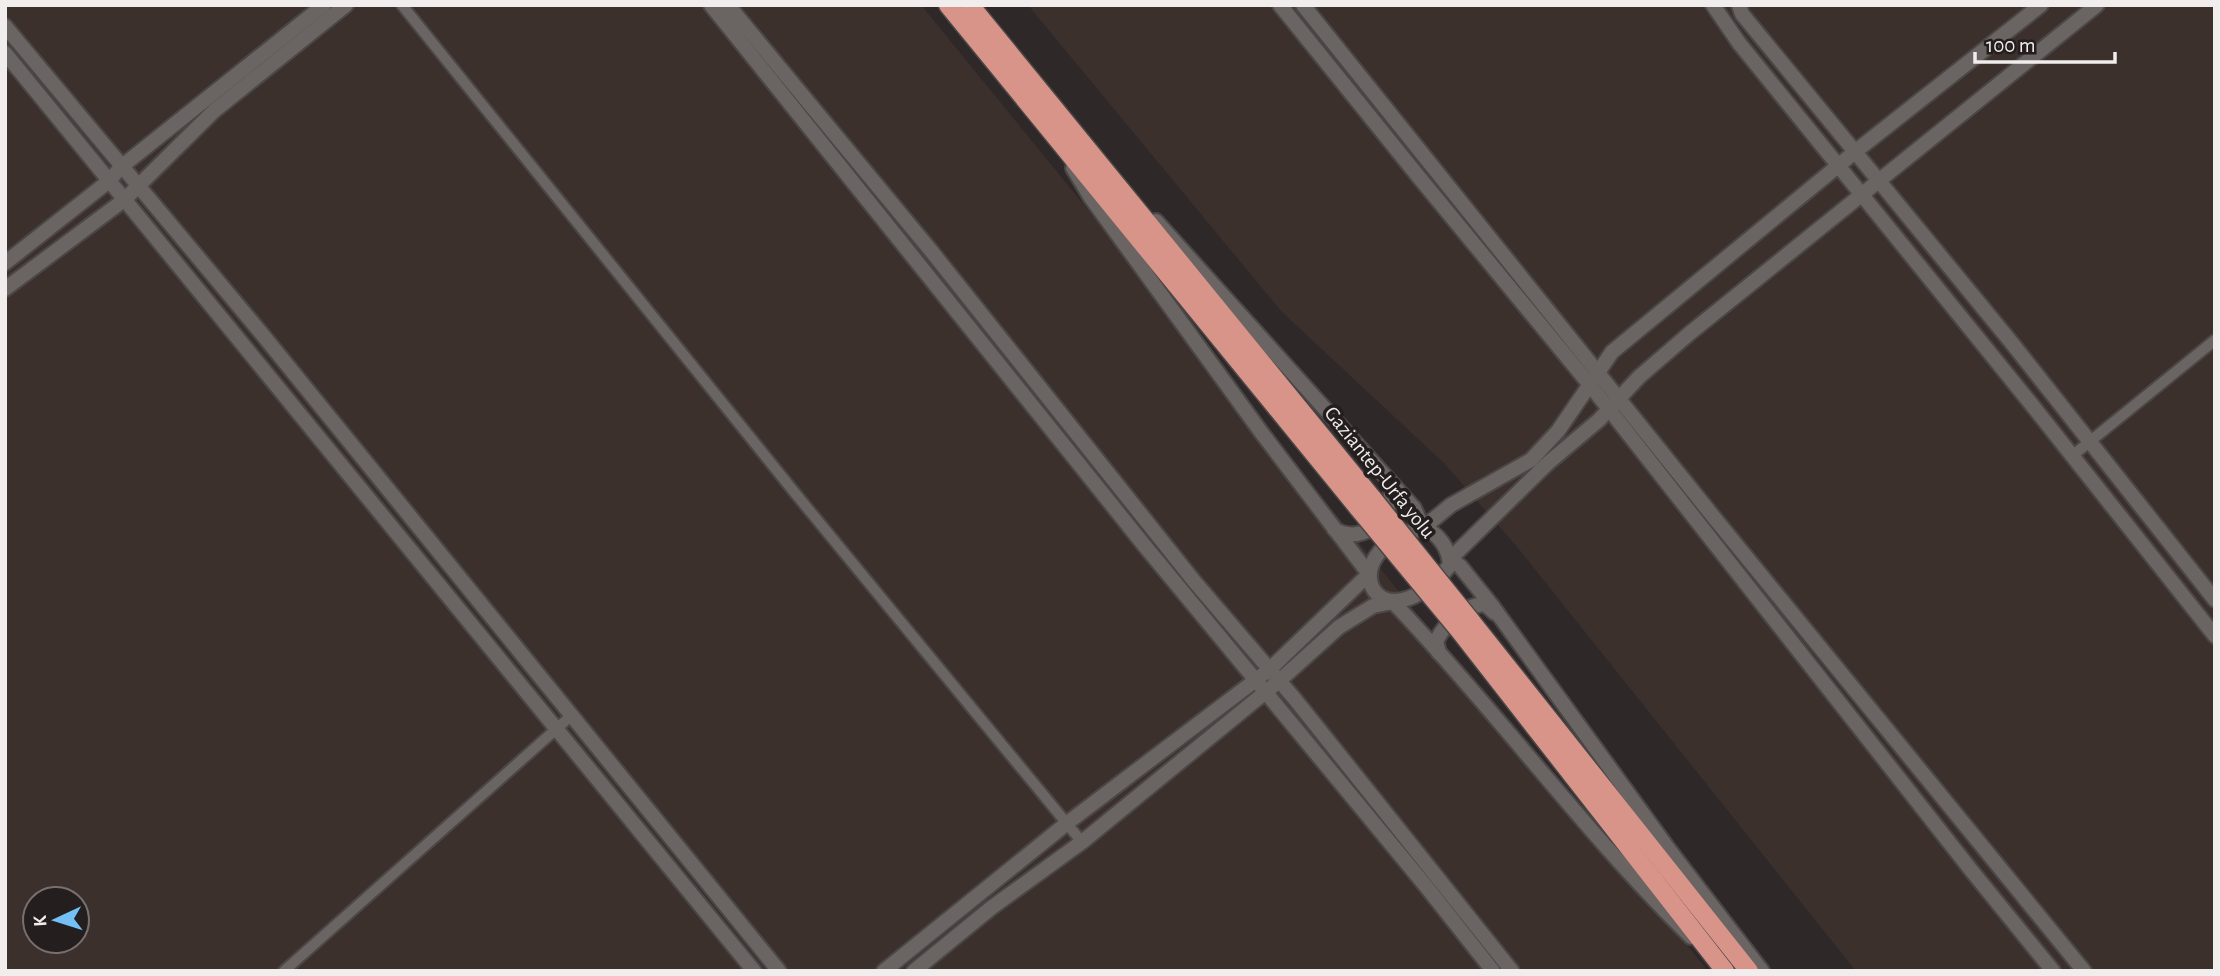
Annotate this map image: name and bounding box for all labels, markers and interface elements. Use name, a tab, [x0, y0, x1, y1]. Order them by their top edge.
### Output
scale bar	[1975, 21, 2115, 65]
text: 100 m	[1986, 35, 2036, 56]
street label: Gaziantep-Urfa yolu	[1320, 403, 1439, 542]
north arrow	[21, 885, 91, 955]
text: K	[31, 914, 50, 927]

